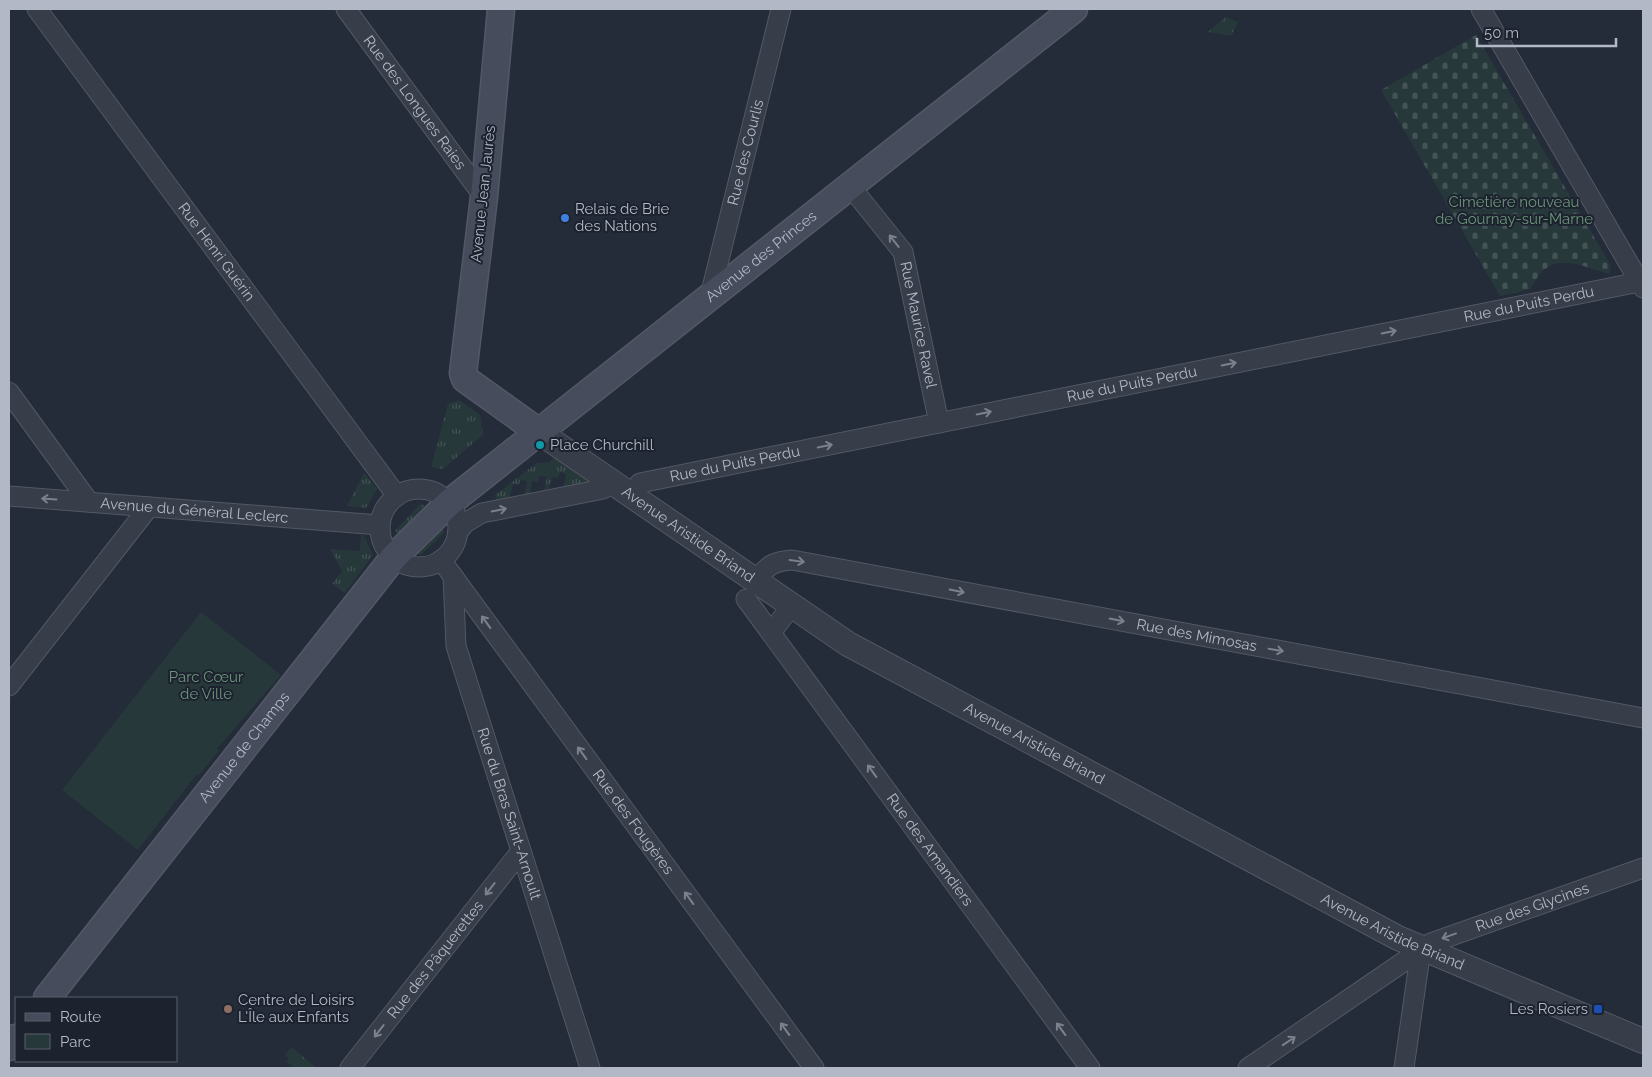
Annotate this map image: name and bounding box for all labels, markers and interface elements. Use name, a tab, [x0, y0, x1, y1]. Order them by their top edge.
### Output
scale bar	[1477, 15, 1616, 47]
text: 50 m	[1484, 24, 1519, 42]
street label: Rue des Longues Raies	[359, 32, 470, 173]
street label: Rue des Courlis	[724, 97, 767, 207]
street label: Avenue Jean Jaurès	[467, 125, 499, 263]
park label: Cimetière nouveau de Gournay-sur-Marne	[1435, 193, 1593, 228]
street label: Rue Henri Guérin	[174, 199, 259, 305]
place label: Relais de Brie des Nations	[575, 200, 669, 235]
street label: Avenue des Princes	[702, 207, 820, 306]
marker: Relais de Brie des Nations	[559, 212, 571, 224]
one-way arrow	[888, 235, 899, 248]
street label: Rue Maurice Ravel	[896, 260, 941, 391]
street label: Rue du Puits Perdu	[1462, 282, 1596, 326]
one-way arrow	[1380, 327, 1396, 336]
one-way arrow	[1221, 359, 1237, 368]
street label: Rue du Puits Perdu	[1065, 362, 1199, 406]
one-way arrow	[976, 408, 992, 418]
place label: Place Churchill	[550, 436, 655, 454]
marker: Place Churchill	[534, 439, 546, 451]
one-way arrow	[816, 440, 832, 450]
street label: Rue du Puits Perdu	[668, 442, 802, 486]
street label: Avenue Aristide Briand	[618, 483, 758, 586]
one-way arrow	[41, 494, 57, 504]
street label: Avenue du Général Leclerc	[100, 494, 289, 527]
one-way arrow	[490, 505, 506, 514]
one-way arrow	[789, 556, 805, 566]
one-way arrow	[948, 586, 964, 596]
one-way arrow	[481, 615, 491, 629]
street label: Rue des Mimosas	[1135, 615, 1259, 655]
one-way arrow	[1108, 616, 1124, 626]
one-way arrow	[1268, 645, 1284, 655]
park label: Parc Cœur de Ville	[169, 668, 244, 703]
street label: Avenue de Champs	[195, 688, 293, 806]
street label: Avenue Aristide Briand	[961, 699, 1108, 789]
street label: Rue du Bras Saint-Arnoult	[474, 725, 545, 902]
one-way arrow	[577, 747, 588, 760]
one-way arrow	[867, 764, 877, 778]
street label: Rue des Fougères	[589, 766, 678, 878]
street label: Rue des Amandiers	[883, 790, 977, 909]
street label: Rue des Glycines	[1473, 879, 1591, 936]
one-way arrow	[485, 882, 496, 895]
street label: Avenue Aristide Briand	[1318, 890, 1467, 974]
one-way arrow	[684, 891, 694, 905]
street label: Rue des Pâquerettes	[384, 897, 487, 1022]
one-way arrow	[1442, 932, 1457, 941]
place label: Centre de Loisirs L'Île aux Enfants	[238, 991, 354, 1026]
legend	[15, 997, 178, 1062]
place label: Les Rosiers	[1509, 1000, 1588, 1018]
marker: Centre de Loisirs L'Île aux Enfants	[222, 1003, 234, 1015]
marker: Les Rosiers	[1592, 1003, 1604, 1015]
text: Route	[60, 1008, 101, 1026]
one-way arrow	[1056, 1022, 1066, 1036]
one-way arrow	[780, 1023, 791, 1036]
one-way arrow	[374, 1024, 385, 1037]
text: Parc	[60, 1033, 91, 1051]
one-way arrow	[1281, 1036, 1295, 1046]

